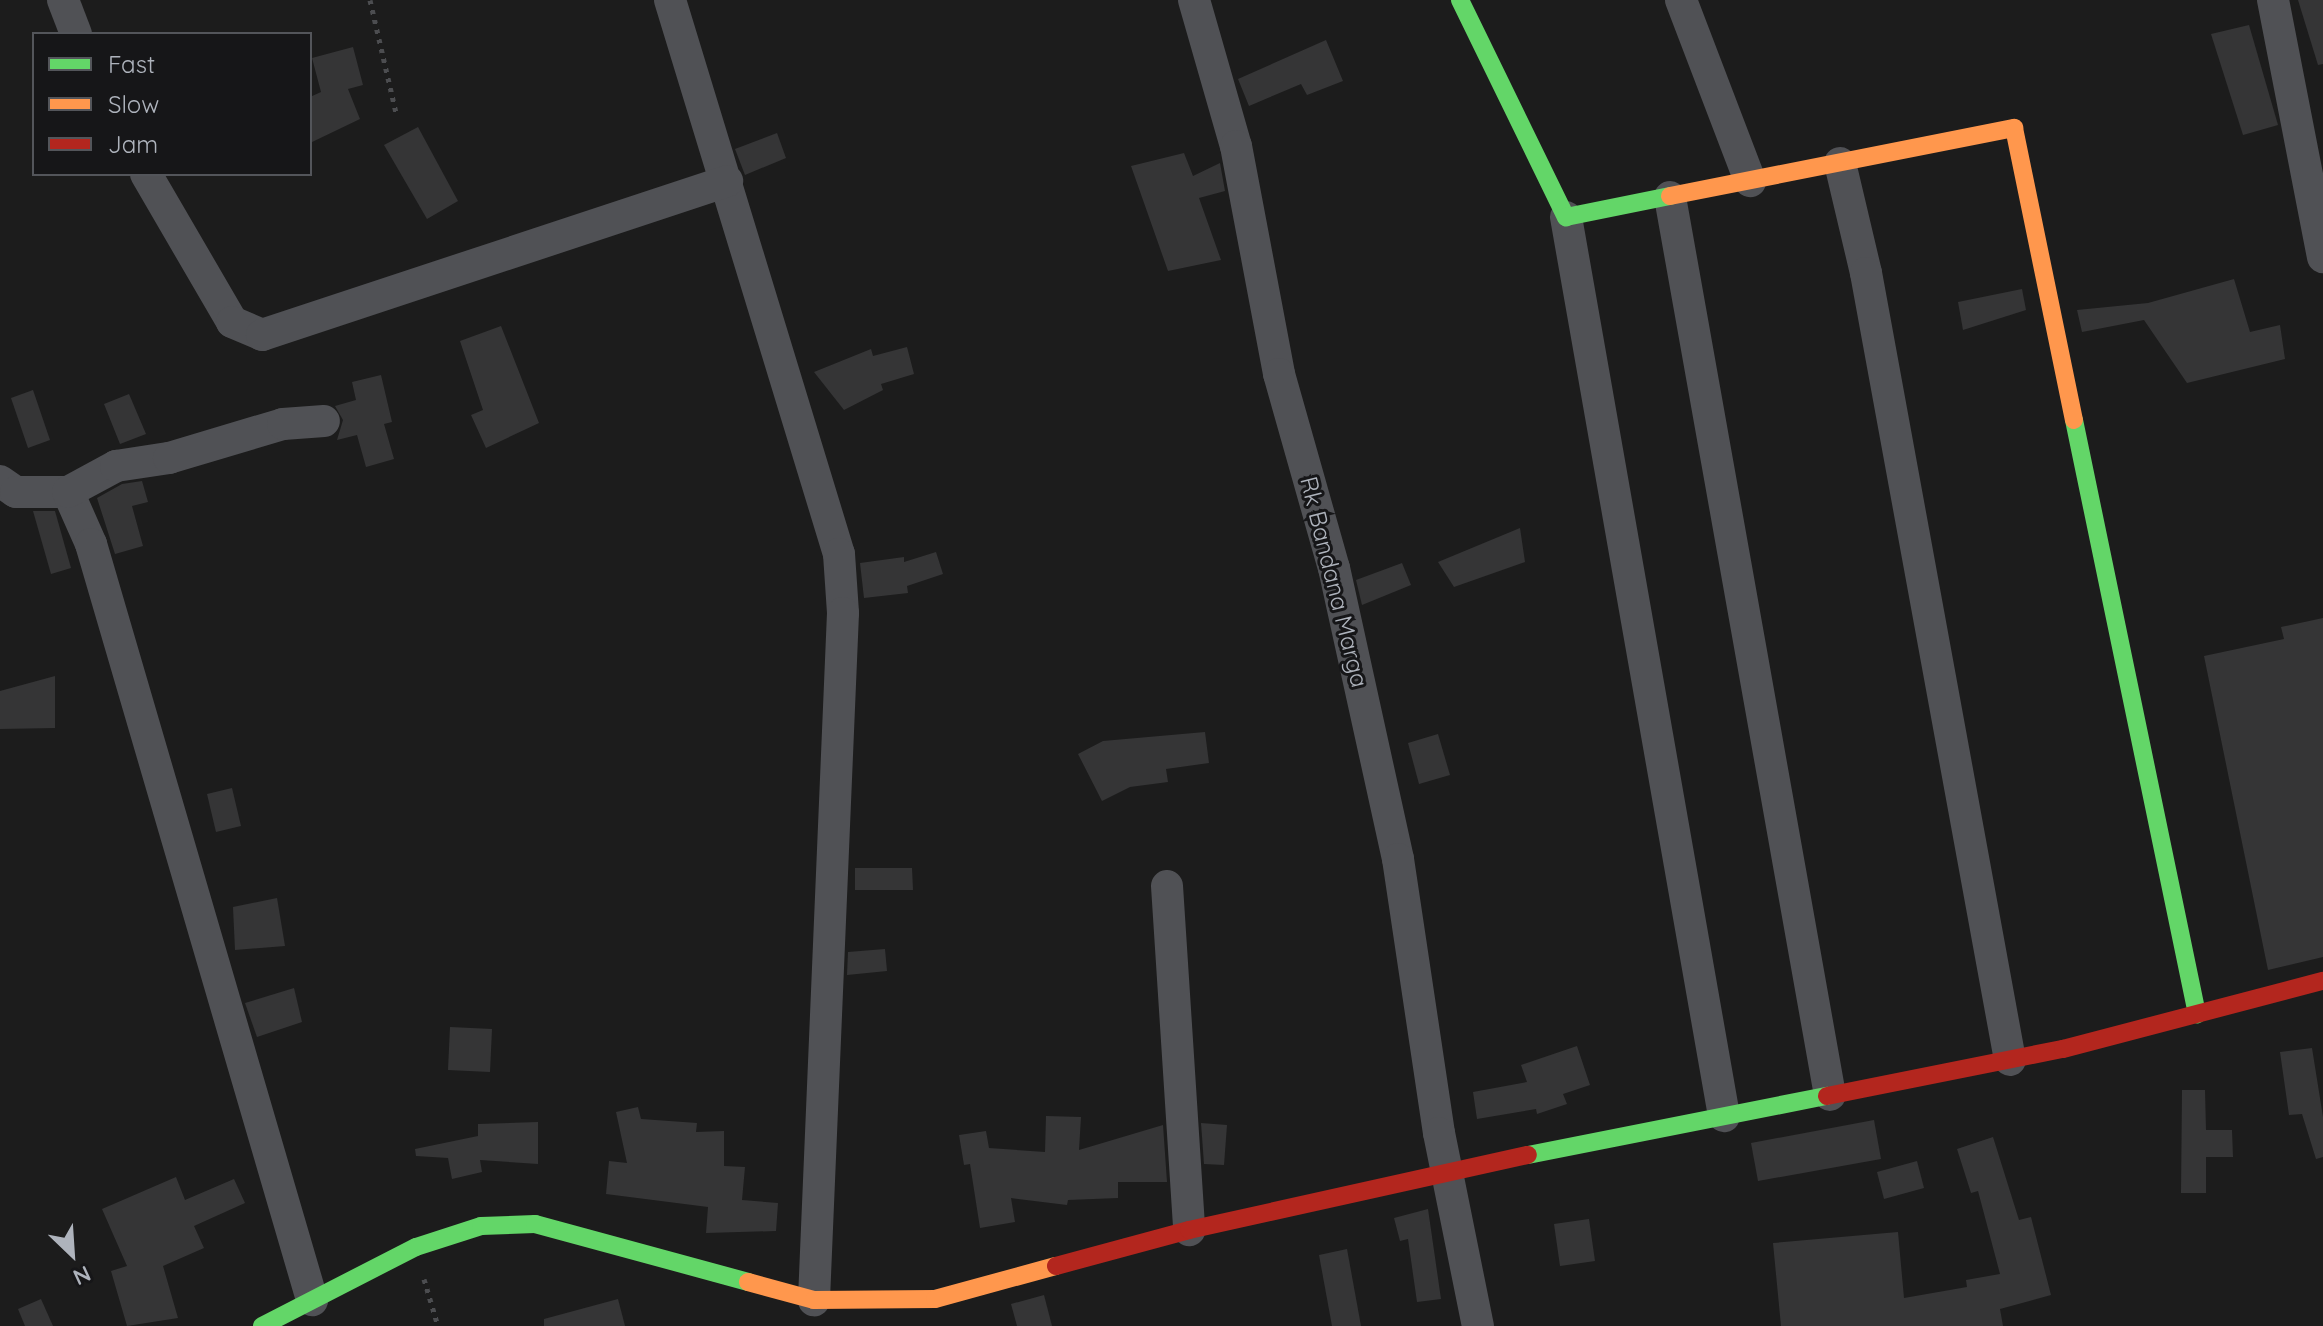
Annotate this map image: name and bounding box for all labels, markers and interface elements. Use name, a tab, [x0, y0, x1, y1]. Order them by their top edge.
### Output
legend	[32, 32, 312, 176]
text: Fast	[108, 49, 155, 79]
text: Slow	[108, 89, 159, 119]
text: Jam	[108, 129, 158, 159]
street label: Rk Bandana Marga	[1294, 474, 1374, 690]
north arrow	[32, 1214, 112, 1294]
text: N	[69, 1260, 95, 1292]

